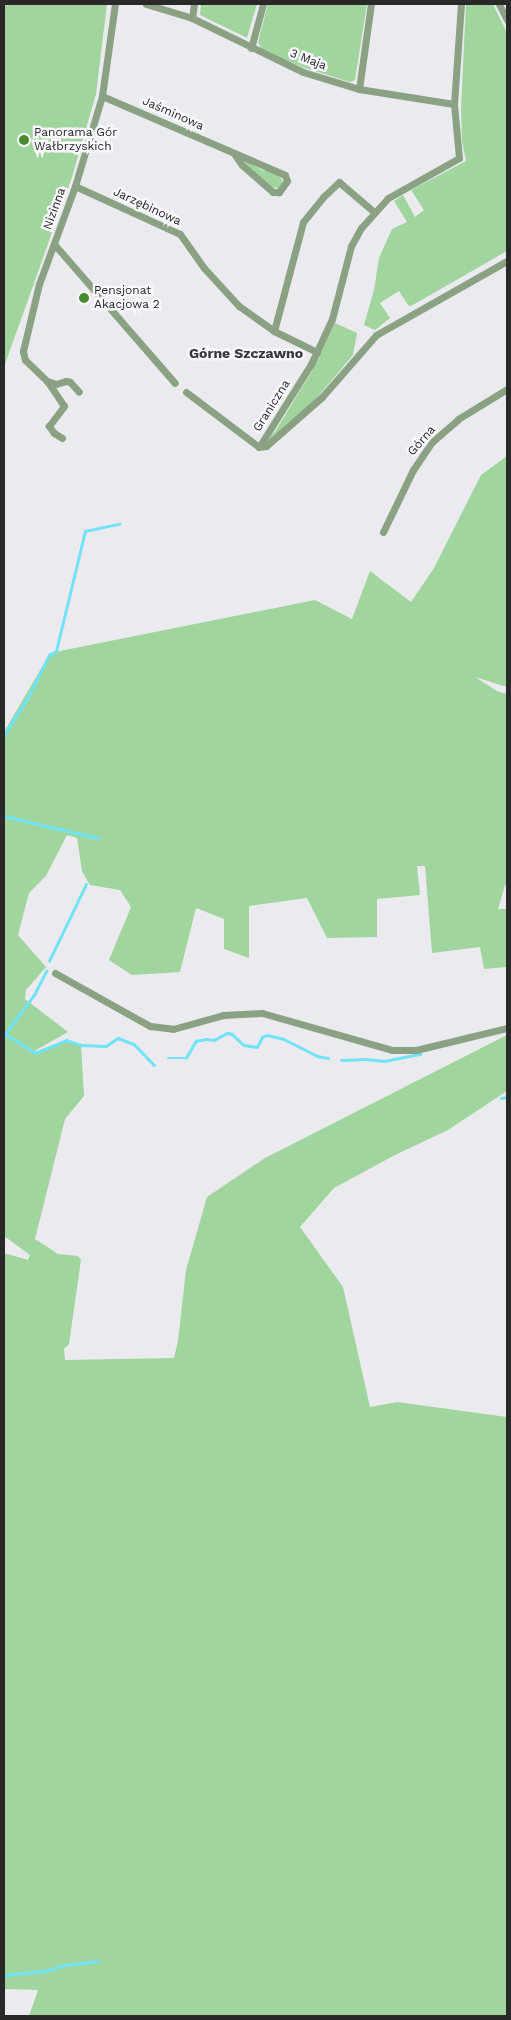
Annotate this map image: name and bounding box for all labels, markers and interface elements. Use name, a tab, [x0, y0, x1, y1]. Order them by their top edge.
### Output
street label: 3 Maja	[288, 46, 328, 74]
street label: Jaśminowa	[140, 94, 206, 134]
place label: Panorama Gór Wałbrzyskich	[34, 126, 117, 154]
marker: Panorama Gór Wałbrzyskich	[18, 134, 30, 146]
street label: Jarzębinowa	[111, 185, 183, 229]
street label: Nizinna	[41, 186, 69, 232]
place label: Pensjonat Akacjowa 2	[94, 284, 160, 312]
marker: Pensjonat Akacjowa 2	[78, 292, 90, 304]
district label: Górne Szczawno	[189, 345, 303, 361]
street label: Graniczna	[250, 378, 294, 434]
street label: Górna	[405, 423, 439, 459]

